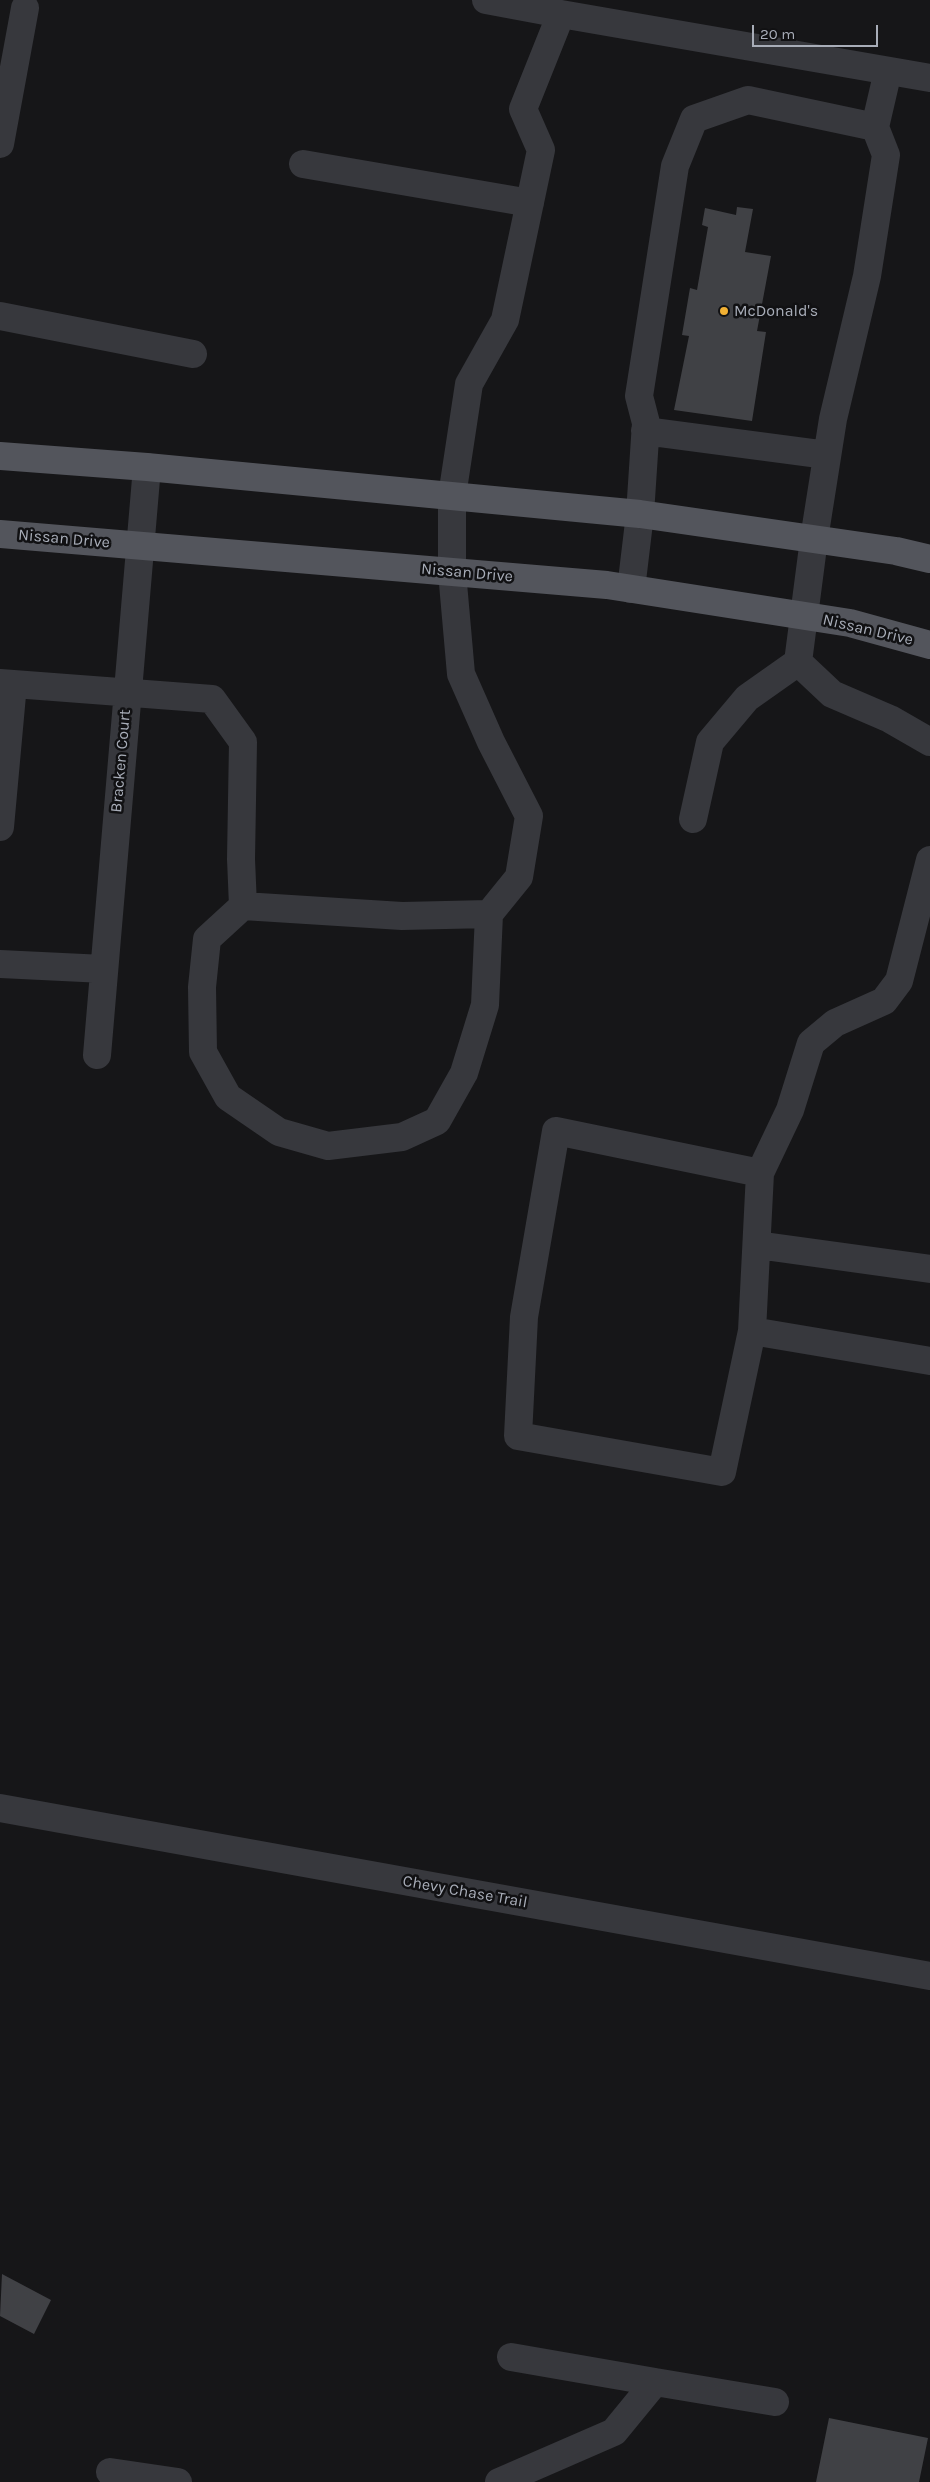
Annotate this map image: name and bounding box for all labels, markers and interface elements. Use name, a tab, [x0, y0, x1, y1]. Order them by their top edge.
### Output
scale bar	[755, 15, 881, 47]
text: 20 m	[760, 25, 795, 43]
place label: McDonald's	[734, 301, 818, 321]
marker: McDonald's	[718, 305, 730, 317]
street label: Nissan Drive	[17, 525, 111, 553]
street label: Nissan Drive	[420, 559, 514, 587]
street label: Nissan Drive	[821, 610, 915, 650]
street label: Bracken Court	[107, 709, 135, 813]
street label: Chevy Chase Trail	[401, 1872, 529, 1912]

